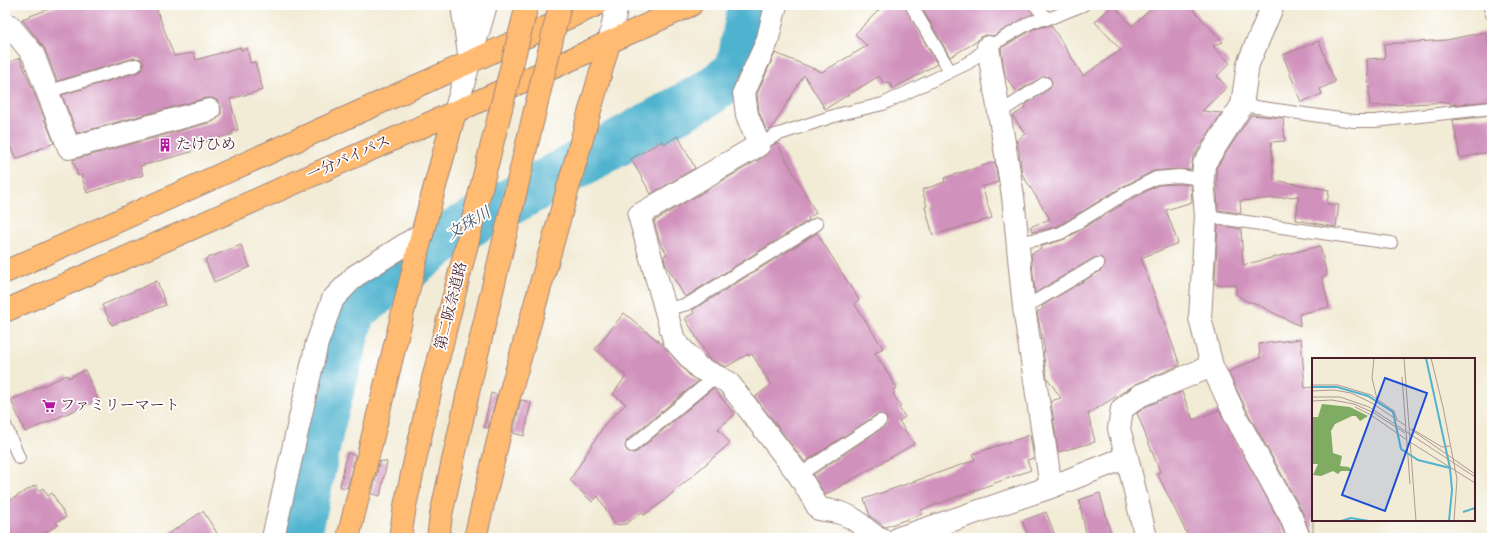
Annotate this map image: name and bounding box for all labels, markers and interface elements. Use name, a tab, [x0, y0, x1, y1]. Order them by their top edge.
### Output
street label: 一分バイパス	[304, 131, 394, 187]
place label: たけひめ	[176, 135, 236, 156]
building icon: たけひめ	[157, 137, 173, 153]
water label: 文珠川	[442, 202, 497, 247]
street label: 第二阪奈道路	[431, 260, 473, 352]
inset map	[1312, 358, 1475, 521]
place label: ファミリーマート	[60, 396, 180, 417]
supermarket icon: ファミリーマート	[41, 398, 57, 414]

